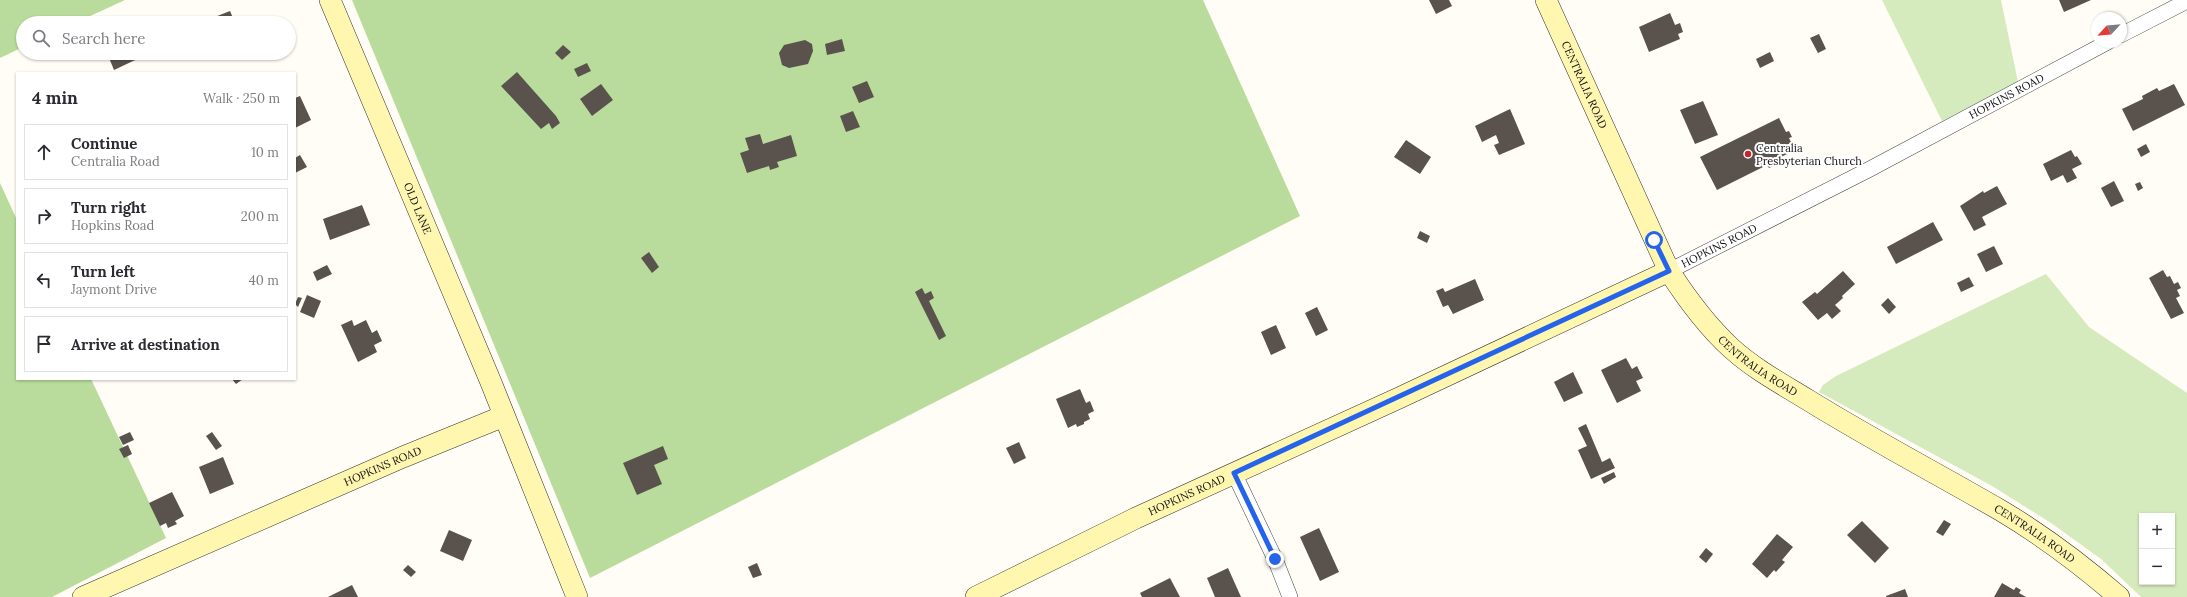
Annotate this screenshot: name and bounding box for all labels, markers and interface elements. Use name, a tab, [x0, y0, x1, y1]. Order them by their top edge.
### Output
north arrow	[2091, 12, 2127, 48]
search box	[16, 16, 296, 60]
icon: search	[30, 27, 52, 49]
text: Search here	[62, 29, 145, 48]
street label: CENTRALIA ROAD	[1558, 39, 1610, 131]
street label: HOPKINS ROAD	[1966, 70, 2046, 122]
text: 4 min	[32, 87, 78, 109]
text: Walk · 250 m	[203, 90, 280, 107]
text: Continue	[71, 134, 137, 153]
icon: ahead	[33, 141, 55, 163]
place label: Centralia Presbyterian Church	[1756, 141, 1862, 168]
text: 10 m	[251, 144, 279, 161]
marker: Centralia Presbyterian Church	[1743, 149, 1753, 159]
text: Centralia Road	[71, 153, 160, 170]
street label: OLD LANE	[401, 180, 435, 236]
text: Turn right	[71, 198, 147, 217]
icon: right	[33, 205, 55, 227]
text: 200 m	[241, 208, 279, 225]
text: Hopkins Road	[71, 217, 154, 234]
street label: HOPKINS ROAD	[1679, 221, 1759, 271]
route start	[1645, 231, 1663, 249]
text: Turn left	[71, 262, 135, 281]
icon: left	[33, 269, 55, 291]
text: 40 m	[249, 272, 279, 289]
text: Jaymont Drive	[71, 281, 157, 298]
street label: CENTRALIA ROAD	[1715, 332, 1800, 399]
icon: arrive	[33, 333, 55, 355]
text: Arrive at destination	[71, 335, 220, 354]
street label: HOPKINS ROAD	[342, 443, 423, 489]
street label: HOPKINS ROAD	[1146, 471, 1227, 519]
street label: CENTRALIA ROAD	[1992, 501, 2078, 566]
map controls	[2139, 513, 2175, 585]
button: +	[2139, 513, 2175, 549]
button: −	[2139, 549, 2175, 585]
route end	[1266, 550, 1284, 568]

